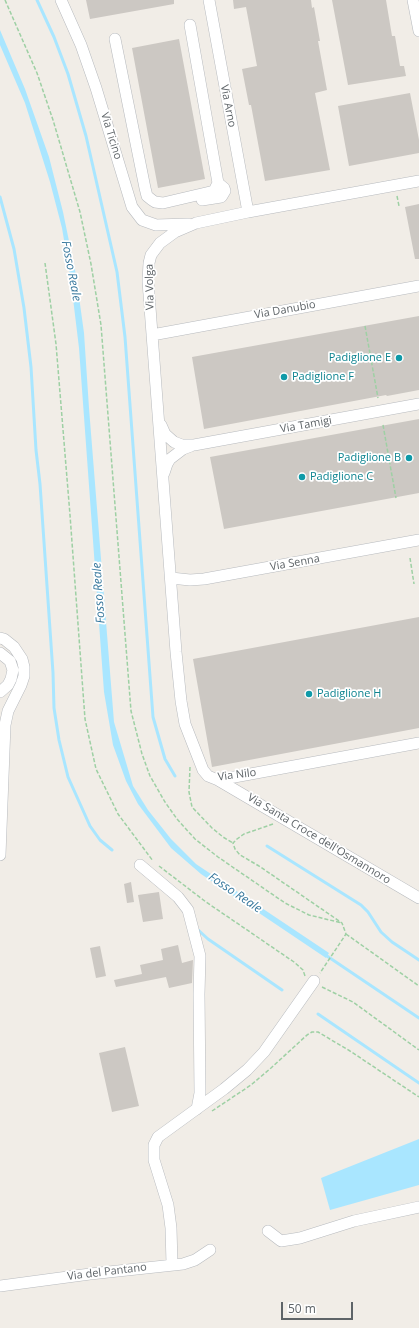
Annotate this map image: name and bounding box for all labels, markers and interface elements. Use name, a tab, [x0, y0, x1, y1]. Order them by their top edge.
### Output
street label: Via Arno	[217, 84, 239, 128]
street label: Via Ticino	[98, 111, 124, 161]
water label: Fosso Reale	[58, 240, 84, 302]
street label: Via Volga	[143, 264, 157, 310]
street label: Via Danubio	[253, 298, 317, 322]
place label: Padiglione E	[329, 351, 391, 365]
marker: Padiglione E	[394, 353, 404, 363]
place label: Padiglione F	[292, 370, 354, 384]
marker: Padiglione F	[279, 372, 289, 382]
street label: Via Tamigi	[279, 414, 333, 436]
place label: Padiglione B	[338, 451, 401, 465]
marker: Padiglione B	[404, 453, 414, 463]
place label: Padiglione C	[310, 470, 373, 484]
marker: Padiglione C	[297, 472, 307, 482]
street label: Via Senna	[269, 552, 321, 574]
water label: Fosso Reale	[90, 562, 108, 624]
place label: Padiglione H	[317, 687, 381, 701]
marker: Padiglione H	[304, 689, 314, 699]
street label: Via Nilo	[217, 766, 257, 784]
street label: Via Santa Croce dell'Osmannoro	[245, 791, 393, 887]
water label: Fosso Reale	[206, 870, 264, 916]
street label: Via del Pantano	[67, 1261, 147, 1283]
scale bar	[283, 1294, 355, 1320]
text: 50 m	[288, 1300, 316, 1317]

